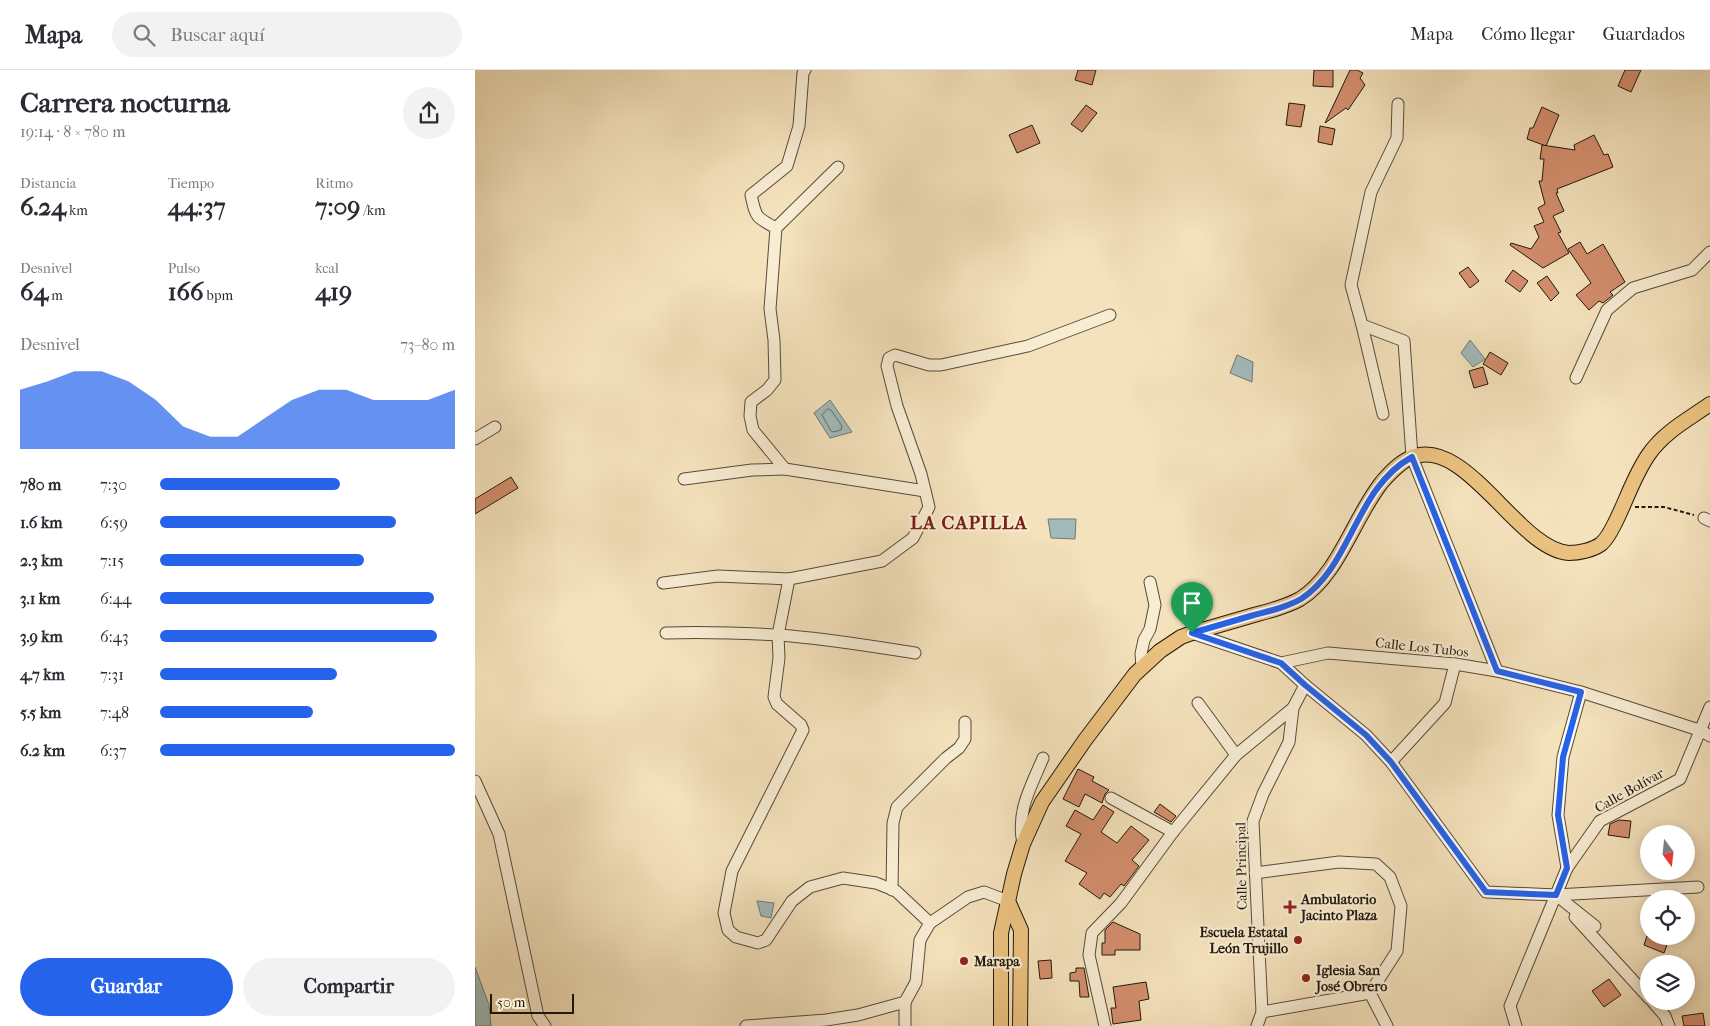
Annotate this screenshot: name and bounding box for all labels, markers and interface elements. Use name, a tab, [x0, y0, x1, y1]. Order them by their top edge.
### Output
search box	[112, 12, 462, 57]
text: Mapa	[25, 21, 82, 49]
icon: search	[130, 21, 158, 49]
text: Buscar aquí	[170, 24, 265, 46]
text: Mapa	[1410, 24, 1453, 45]
text: Cómo llegar	[1481, 24, 1575, 45]
text: Guardados	[1603, 24, 1685, 45]
text: Carrera nocturna	[20, 86, 230, 119]
button: share	[403, 87, 455, 139]
text: 19:14 · 8 × 780 m	[20, 122, 126, 141]
text: Distancia	[20, 175, 76, 192]
text: Tiempo	[168, 175, 214, 192]
text: Ritmo	[315, 175, 353, 192]
text: 6.24	[20, 192, 66, 221]
text: 44:37	[168, 192, 226, 221]
text: 7:09	[315, 192, 360, 221]
text: km	[66, 202, 88, 219]
text: /km	[360, 202, 386, 219]
text: Desnivel	[20, 260, 72, 277]
text: Pulso	[168, 260, 200, 277]
text: kcal	[315, 260, 339, 277]
text: 64	[20, 277, 48, 306]
text: 166	[168, 277, 204, 306]
text: 419	[315, 277, 352, 306]
text: m	[48, 287, 63, 304]
text: bpm	[204, 287, 233, 304]
text: Desnivel	[20, 335, 80, 354]
text: 73–80 m	[400, 335, 455, 354]
text: 780 m	[20, 475, 61, 494]
text: 7:30	[100, 475, 127, 494]
district label: LA CAPILLA	[910, 512, 1028, 534]
text: 1.6 km	[20, 513, 62, 532]
text: 6:59	[100, 513, 128, 532]
text: 2.3 km	[20, 551, 63, 570]
text: 7:15	[100, 551, 124, 570]
pin	[1171, 582, 1213, 633]
text: 3.1 km	[20, 589, 60, 608]
text: 6:44	[100, 589, 132, 608]
icon: arrive	[1178, 589, 1206, 617]
text: 3.9 km	[20, 627, 63, 646]
text: 6:43	[100, 627, 129, 646]
street label: Calle Los Tubos	[1374, 634, 1469, 661]
text: 4.7 km	[20, 665, 65, 684]
text: 7:31	[100, 665, 124, 684]
text: 5.5 km	[20, 703, 61, 722]
text: 7:48	[100, 703, 129, 722]
text: 6.2 km	[20, 741, 65, 760]
text: 6:37	[100, 741, 127, 760]
street label: Calle Bolívar	[1592, 764, 1667, 816]
street label: Calle Principal	[1232, 822, 1251, 910]
north arrow	[1640, 825, 1695, 880]
map controls	[1640, 825, 1695, 1010]
button: locate	[1640, 890, 1695, 945]
place label: Ambulatorio Jacinto Plaza	[1299, 891, 1378, 924]
marker: Ambulatorio Jacinto Plaza	[1283, 900, 1297, 914]
place label: Escuela Estatal León Trujillo	[1200, 924, 1288, 957]
marker: Escuela Estatal León Trujillo	[1292, 934, 1304, 946]
place label: Marapa	[973, 953, 1020, 970]
marker: Marapa	[958, 955, 970, 967]
button: layers	[1640, 955, 1695, 1010]
button: Guardar	[20, 958, 233, 1016]
button: Compartir	[243, 958, 455, 1016]
place label: Iglesia San José Obrero	[1314, 962, 1387, 995]
marker: Iglesia San José Obrero	[1300, 972, 1312, 984]
scale bar	[490, 991, 574, 1014]
text: 50 m	[497, 994, 525, 1011]

